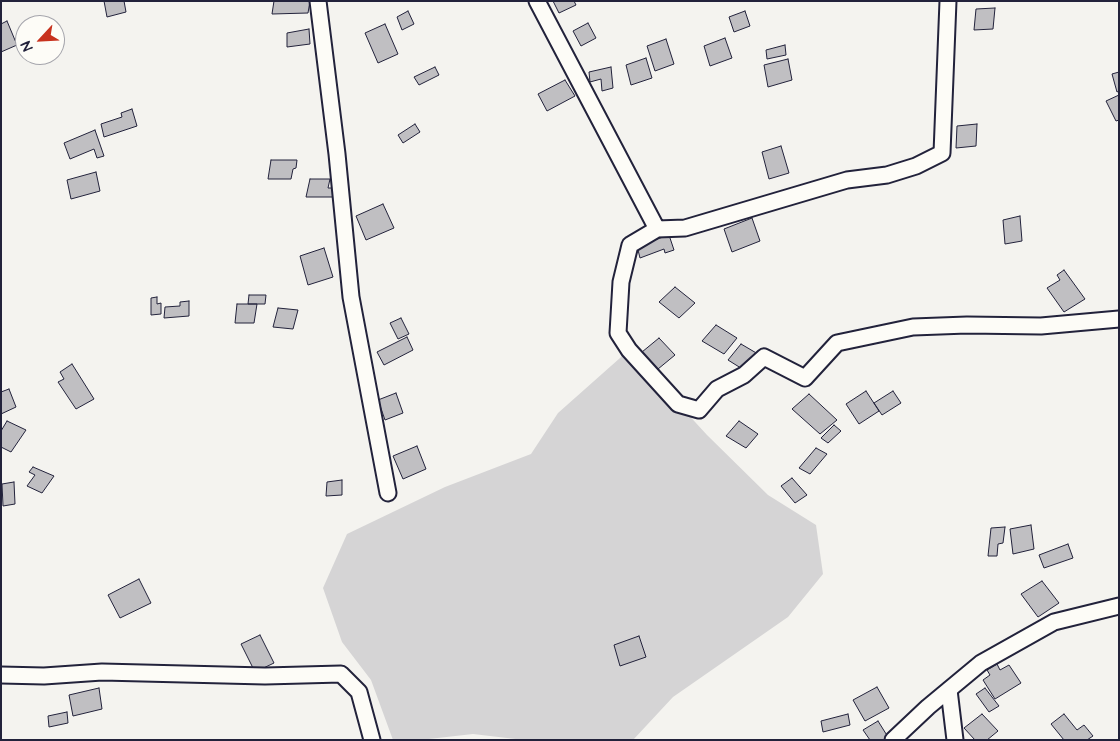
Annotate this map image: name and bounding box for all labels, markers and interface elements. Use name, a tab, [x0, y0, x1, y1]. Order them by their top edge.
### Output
north arrow	[15, 15, 65, 65]
text: N	[16, 38, 38, 54]

